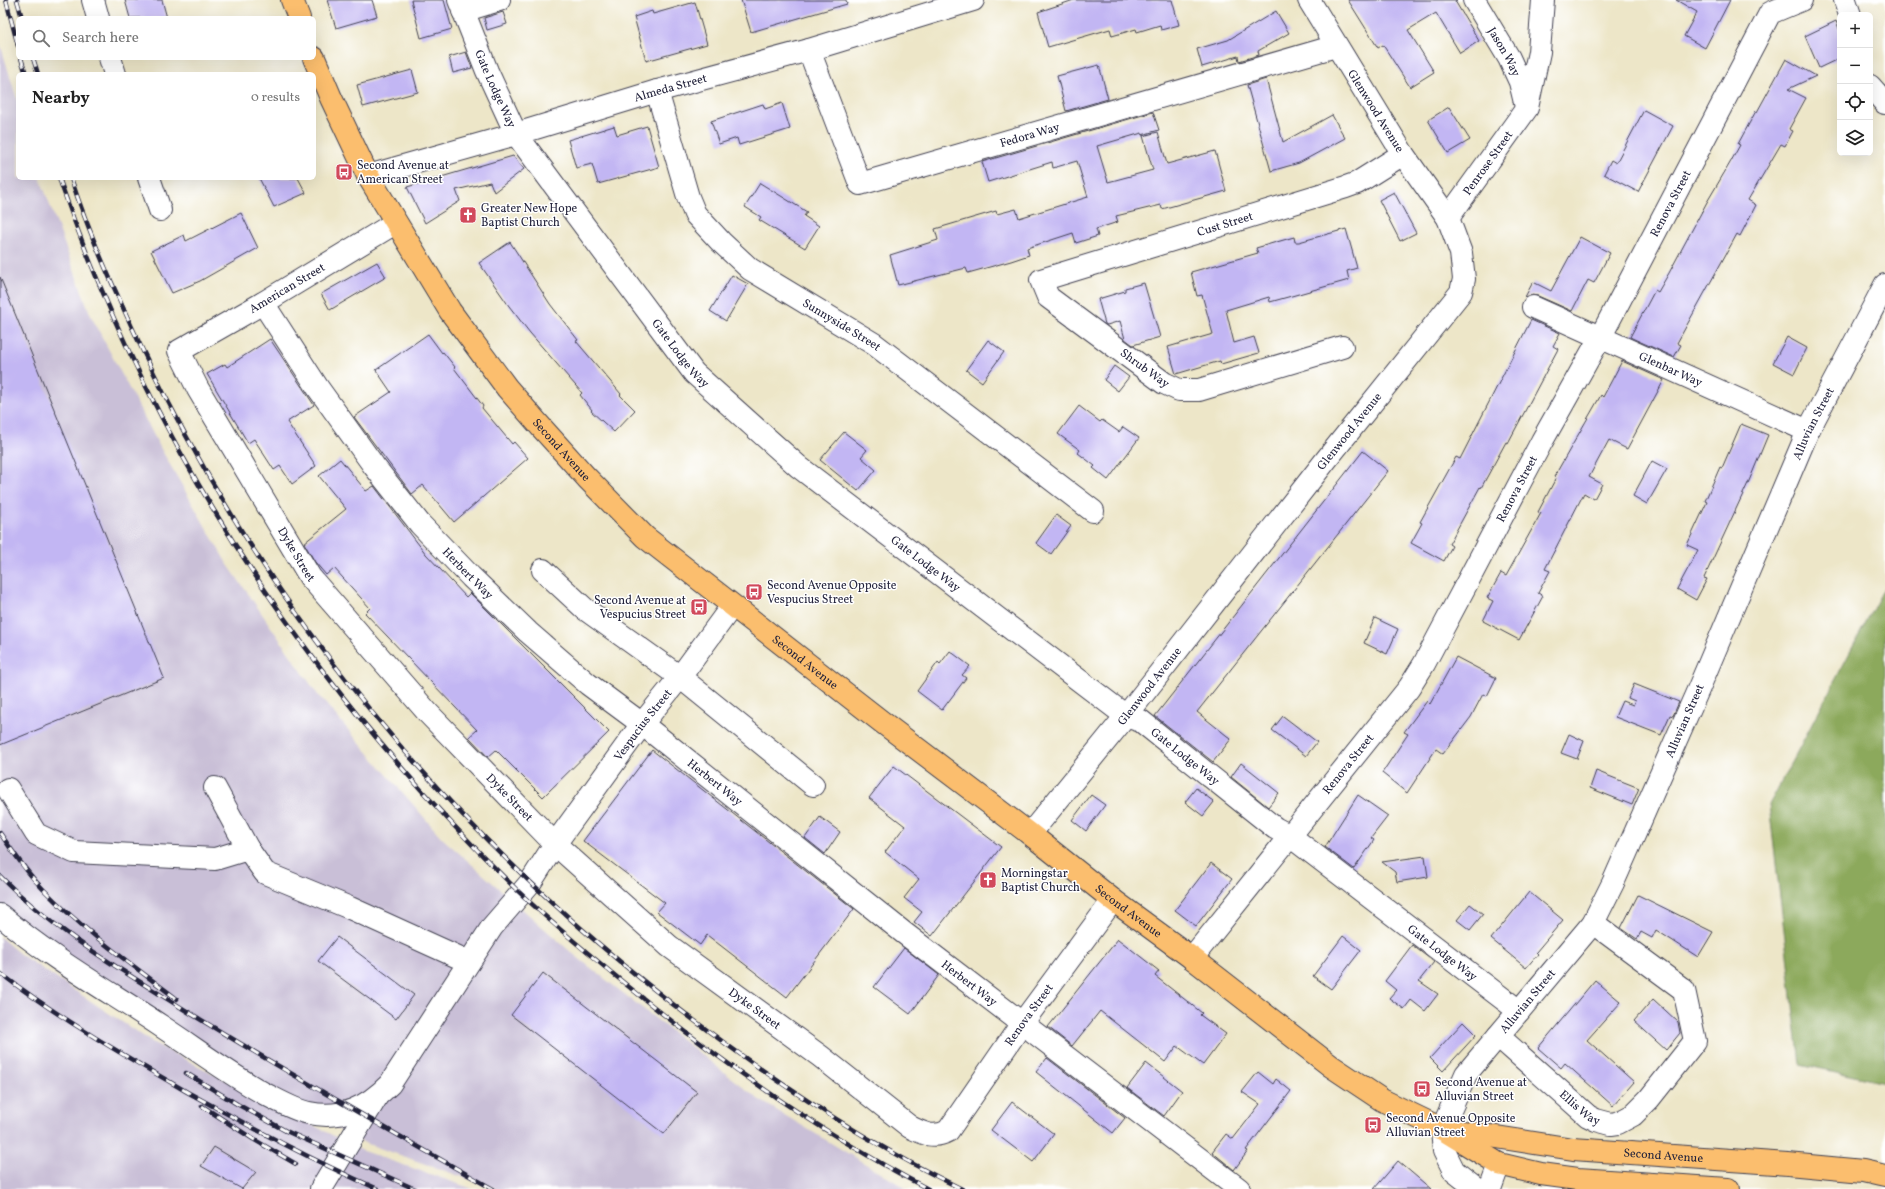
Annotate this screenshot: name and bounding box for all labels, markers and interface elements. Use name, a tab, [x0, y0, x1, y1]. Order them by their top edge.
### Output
map controls	[1837, 12, 1873, 156]
button: +	[1837, 12, 1873, 48]
search box	[16, 16, 316, 60]
street label: Jason Way	[1483, 25, 1524, 80]
icon: search	[30, 27, 52, 49]
text: Search here	[62, 28, 139, 49]
street label: Gate Lodge Way	[470, 48, 519, 131]
button: −	[1837, 48, 1873, 84]
street label: Glenwood Avenue	[1343, 67, 1407, 156]
street label: Almeda Street	[632, 71, 709, 107]
button: locate	[1837, 84, 1873, 120]
text: Nearby	[32, 87, 90, 110]
text: 0 results	[251, 89, 300, 107]
street label: Fedora Way	[998, 119, 1062, 152]
button: layers	[1837, 120, 1873, 156]
street label: Penrose Street	[1460, 128, 1517, 199]
place label: Second Avenue at American Street	[357, 158, 449, 188]
bus stop icon: Second Avenue at American Street	[334, 162, 354, 182]
street label: Renova Street	[1647, 168, 1695, 240]
place label: Greater New Hope Baptist Church	[481, 201, 578, 231]
church icon: Greater New Hope Baptist Church	[458, 205, 478, 225]
street label: Cust Street	[1195, 209, 1255, 241]
street label: American Street	[247, 260, 328, 318]
street label: Sunnyside Street	[799, 296, 884, 355]
street label: Gate Lodge Way	[648, 316, 713, 392]
street label: Shrub Way	[1116, 345, 1173, 392]
street label: Glenbar Way	[1636, 349, 1705, 391]
street label: Alluvian Street	[1790, 385, 1839, 463]
street label: Glenwood Avenue	[1314, 389, 1386, 474]
street label: Second Avenue	[528, 415, 594, 486]
street label: Renova Street	[1493, 453, 1542, 525]
street label: Dyke Street	[273, 524, 318, 586]
street label: Gate Lodge Way	[887, 533, 964, 596]
street label: Herbert Way	[438, 545, 497, 604]
place label: Second Avenue Opposite Vespucius Street	[767, 578, 897, 608]
bus stop icon: Second Avenue Opposite Vespucius Street	[744, 582, 764, 602]
place label: Second Avenue at Vespucius Street	[594, 593, 686, 623]
bus stop icon: Second Avenue at Vespucius Street	[689, 597, 709, 617]
street label: Second Avenue	[768, 632, 841, 694]
street label: Glenwood Avenue	[1114, 644, 1186, 729]
street label: Alluvian Street	[1662, 682, 1709, 761]
street label: Vespucius Street	[611, 686, 676, 764]
street label: Gate Lodge Way	[1147, 725, 1223, 790]
street label: Renova Street	[1320, 731, 1378, 798]
street label: Herbert Way	[683, 756, 746, 810]
street label: Dyke Street	[482, 771, 536, 826]
place label: Morningstar Baptist Church	[1001, 866, 1080, 896]
church icon: Morningstar Baptist Church	[978, 870, 998, 890]
street label: Second Avenue	[1091, 882, 1165, 942]
street label: Gate Lodge Way	[1404, 922, 1481, 986]
street label: Herbert Way	[937, 957, 1000, 1011]
street label: Alluvian Street	[1497, 966, 1560, 1037]
street label: Renova Street	[1002, 981, 1057, 1050]
street label: Dyke Street	[725, 985, 784, 1034]
place label: Second Avenue at Alluvian Street	[1435, 1075, 1527, 1105]
bus stop icon: Second Avenue at Alluvian Street	[1412, 1079, 1432, 1099]
street label: Ellis Way	[1555, 1087, 1602, 1130]
place label: Second Avenue Opposite Alluvian Street	[1386, 1111, 1516, 1141]
bus stop icon: Second Avenue Opposite Alluvian Street	[1363, 1115, 1383, 1135]
street label: Second Avenue	[1623, 1146, 1704, 1167]

